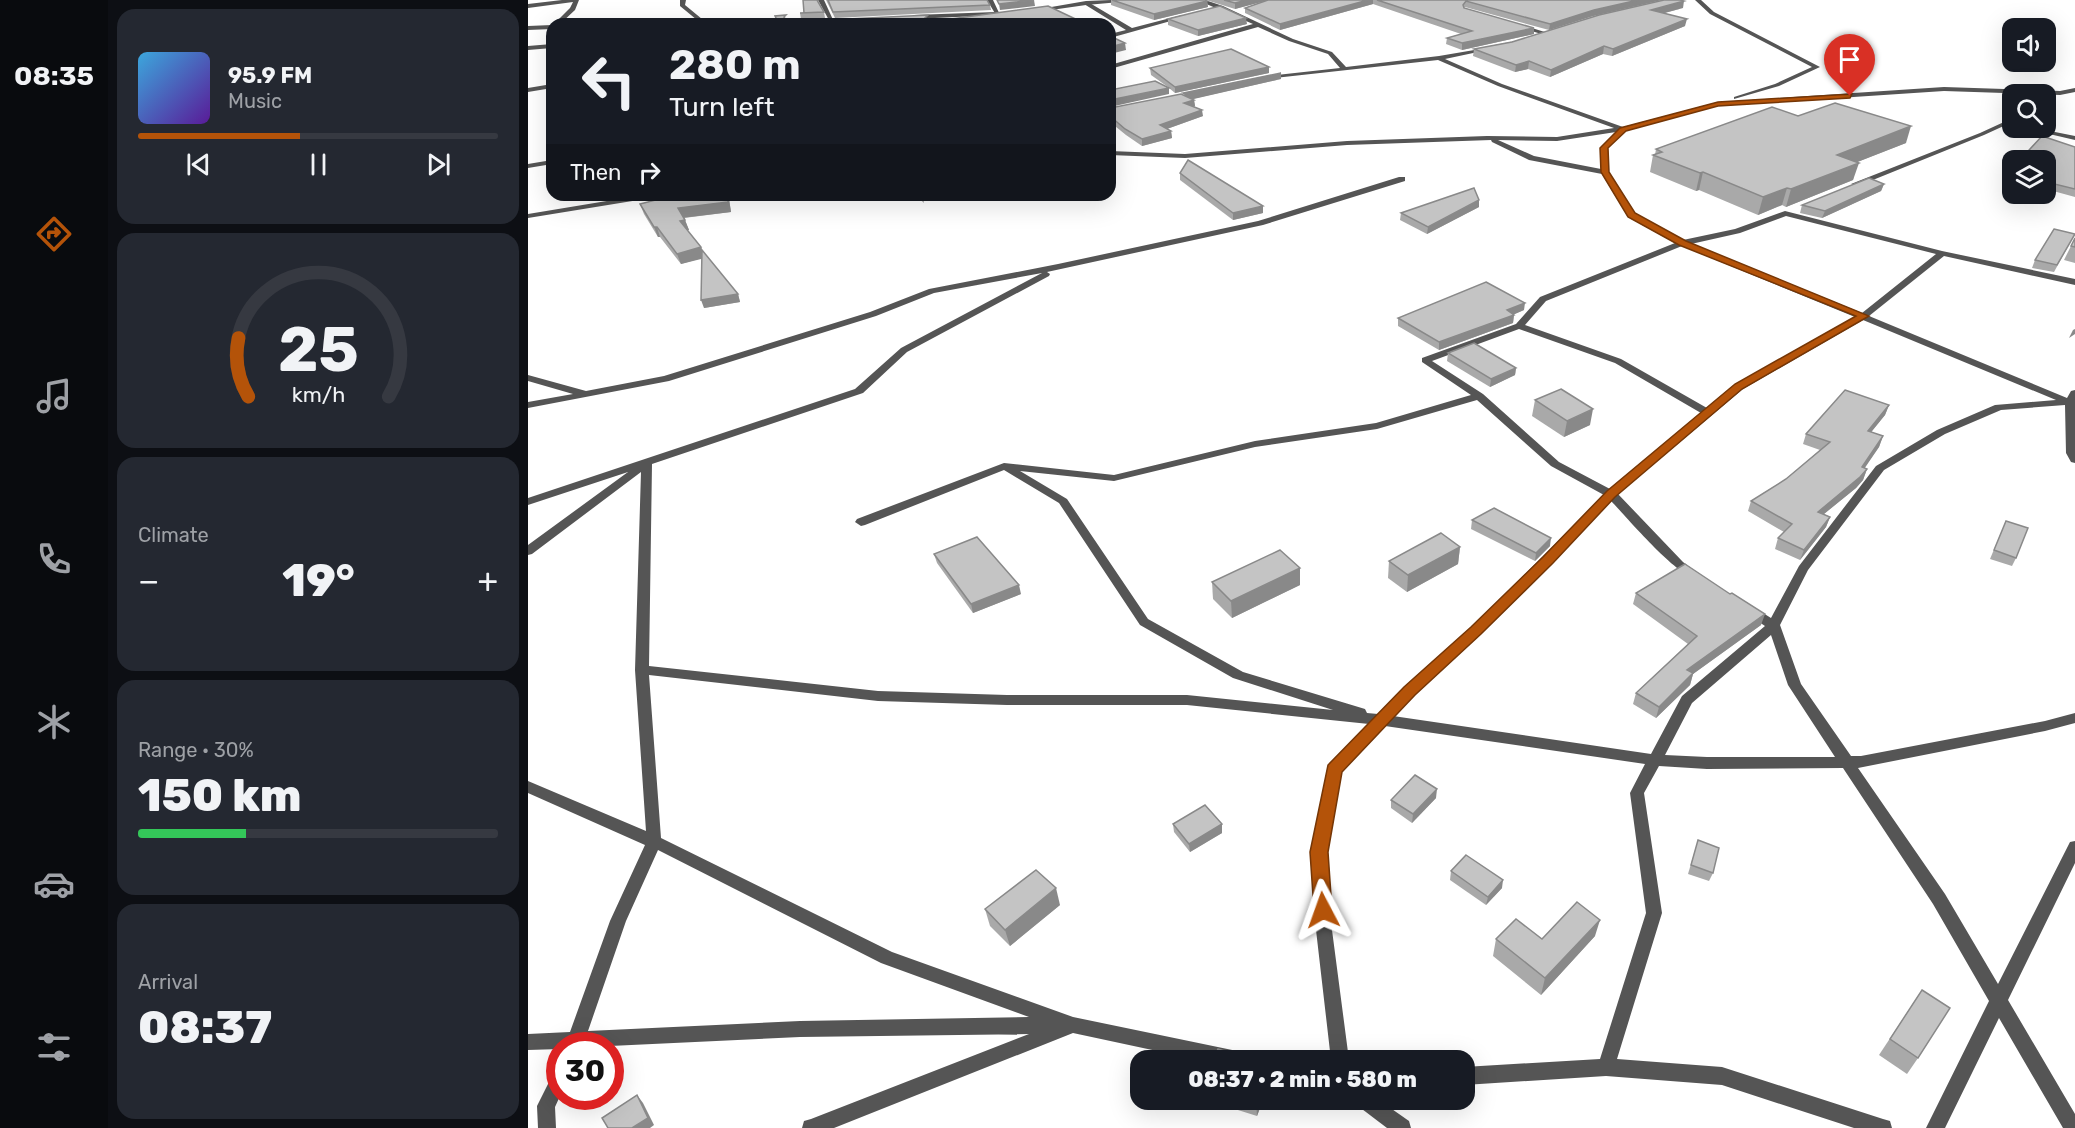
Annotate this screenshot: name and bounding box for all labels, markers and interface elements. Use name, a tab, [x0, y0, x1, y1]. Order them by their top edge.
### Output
map controls	[2002, 18, 2056, 204]
button: sound	[2002, 18, 2056, 72]
pin	[1824, 34, 1875, 96]
text: 280 m	[669, 40, 801, 90]
icon: left	[570, 42, 648, 120]
icon: arrive	[1833, 43, 1866, 76]
text: 08:35	[14, 60, 94, 92]
text: 95.9 FM	[228, 62, 312, 89]
button: search	[2002, 84, 2056, 138]
text: Music	[228, 89, 282, 113]
text: Turn left	[669, 91, 774, 123]
icon: previous	[182, 148, 215, 181]
icon: pause	[302, 148, 335, 181]
icon: next	[422, 148, 455, 181]
button: layers	[2002, 150, 2056, 204]
icon: right	[633, 156, 666, 189]
text: Then	[570, 159, 621, 186]
icon: directions	[33, 213, 75, 255]
text: 25	[278, 313, 358, 387]
icon: music	[33, 375, 75, 417]
text: km/h	[291, 383, 345, 408]
text: Climate	[138, 523, 209, 547]
icon: phone	[33, 538, 75, 580]
text: 19°	[282, 554, 355, 607]
text: −	[138, 561, 159, 600]
text: +	[477, 561, 498, 600]
icon: climate	[33, 701, 75, 743]
text: Range · 30%	[138, 738, 254, 762]
text: 150 km	[138, 769, 302, 822]
icon: car	[33, 863, 75, 905]
position arrow	[1291, 878, 1355, 942]
text: Arrival	[138, 970, 198, 994]
text: 08:37	[138, 1001, 272, 1054]
icon: filters	[33, 1026, 75, 1068]
speed limit sign: 30	[546, 1032, 624, 1110]
text: 08:37 · 2 min · 580 m	[1188, 1066, 1417, 1093]

